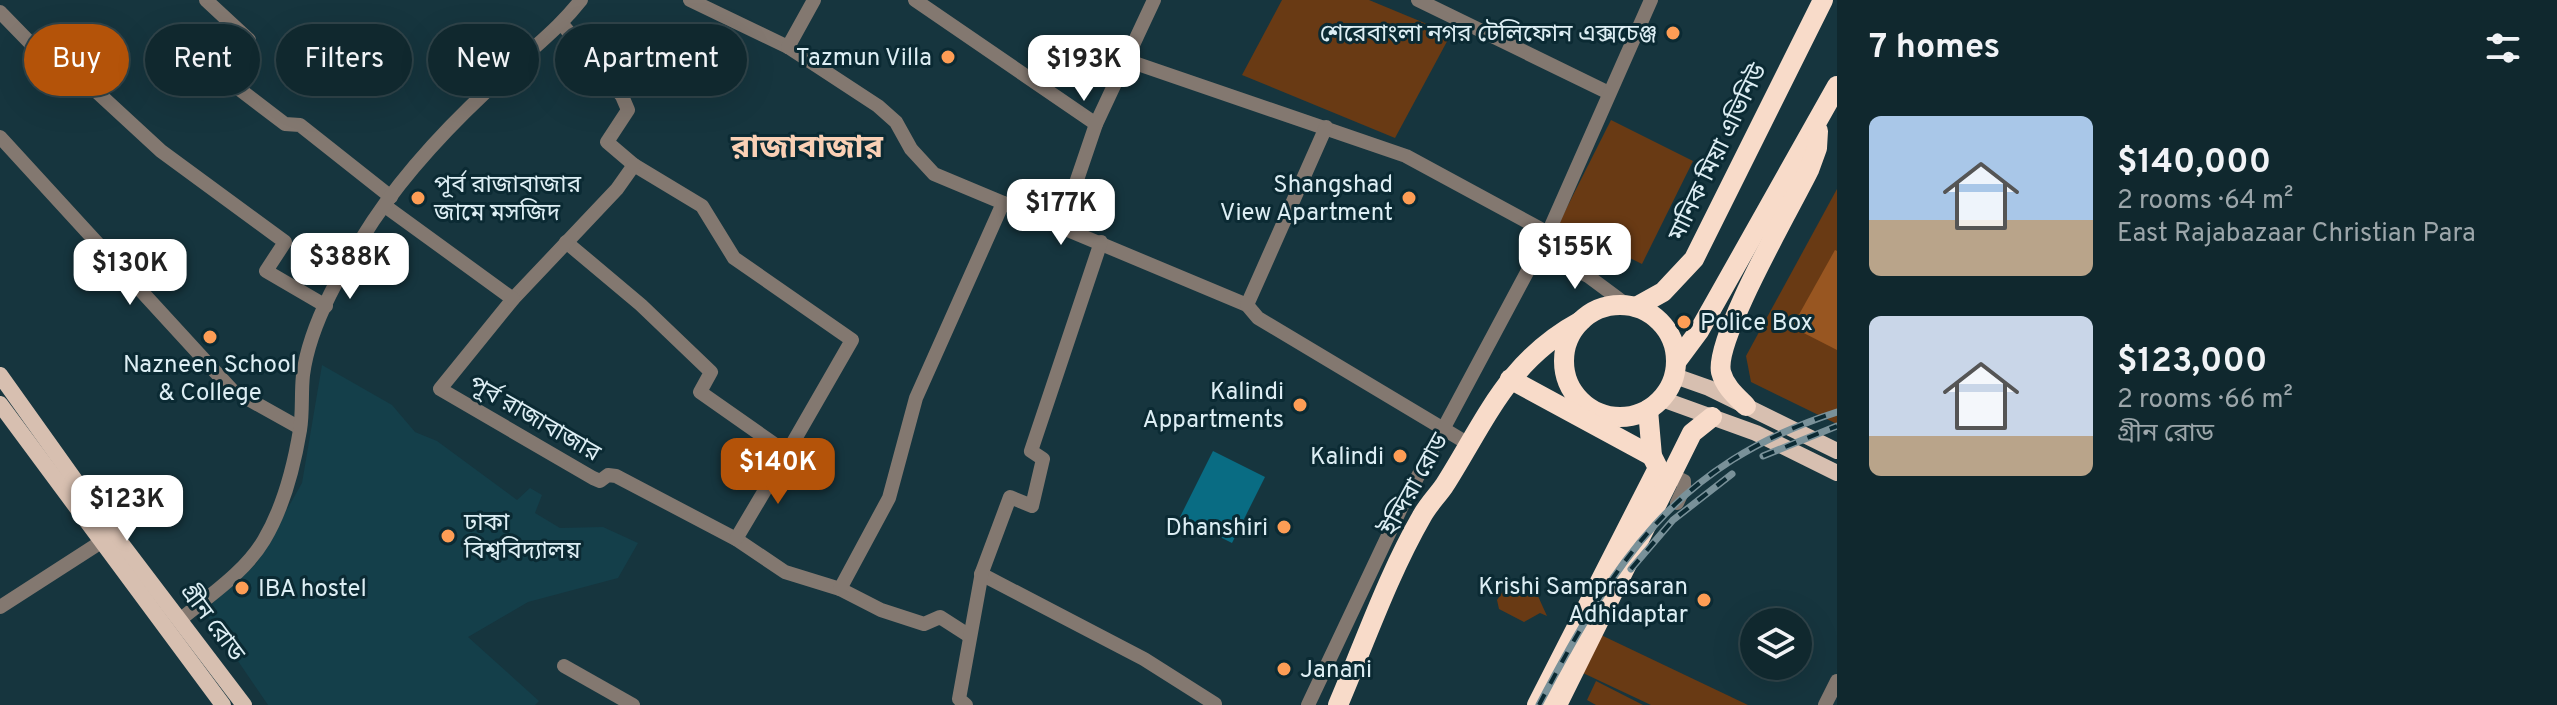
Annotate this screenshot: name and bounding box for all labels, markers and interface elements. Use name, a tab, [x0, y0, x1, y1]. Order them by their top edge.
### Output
place label: শেরেবাংলা নগর টেলিফোন এক্সচেঞ্জ	[1320, 19, 1657, 50]
chip: Buy	[24, 24, 129, 96]
chip: Rent	[145, 24, 260, 96]
chip: Filters	[276, 24, 412, 96]
chip: New	[428, 24, 539, 96]
chip: Apartment	[555, 24, 747, 96]
marker: শেরেবাংলা নগর টেলিফোন এক্সচেঞ্জ	[1664, 24, 1682, 42]
icon: filters	[2481, 26, 2525, 70]
text: 7 homes	[1869, 27, 2000, 70]
pin: $193K	[1028, 35, 1140, 103]
place label: Tazmun Villa	[796, 44, 932, 74]
text: $193K	[1046, 44, 1122, 77]
marker: Tazmun Villa	[939, 48, 957, 66]
street label: মানিক মিয়া এভিনিউ	[1662, 58, 1775, 247]
district label: রাজাবাজার	[730, 129, 884, 169]
text: $140,000	[2117, 142, 2271, 185]
icon: home	[1933, 148, 2029, 244]
place label: পূর্ব রাজাবাজার জামে মসজিদ	[433, 169, 582, 229]
place label: Shangshad View Apartment	[1220, 171, 1393, 229]
pin: $177K	[1005, 179, 1117, 247]
text: 2 rooms · 64 m²	[2117, 185, 2293, 218]
text: $177K	[1025, 188, 1097, 221]
marker: পূর্ব রাজাবাজার জামে মসজিদ	[409, 189, 427, 207]
marker: Shangshad View Apartment	[1400, 189, 1418, 207]
text: East Rajabazaar Christian Para	[2117, 218, 2476, 251]
pin: $155K	[1519, 223, 1631, 291]
text: $155K	[1537, 232, 1613, 265]
pin: $388K	[294, 233, 406, 301]
pin: $130K	[74, 239, 186, 307]
text: $388K	[309, 242, 391, 275]
text: $130K	[92, 248, 168, 281]
place label: Police Box	[1700, 309, 1813, 339]
marker: Police Box	[1675, 313, 1693, 331]
marker: Nazneen School & College	[201, 328, 219, 346]
text: $123,000	[2117, 341, 2267, 384]
icon: home	[1933, 348, 2029, 444]
place label: Nazneen School & College	[123, 351, 297, 409]
street label: পূর্ব রাজাবাজার	[463, 368, 607, 470]
place label: Kalindi Appartments	[1143, 378, 1284, 436]
text: 2 rooms · 66 m²	[2117, 384, 2293, 417]
marker: Kalindi Appartments	[1291, 396, 1309, 414]
text: গ্রীন রোড	[2117, 418, 2214, 451]
street label: ইন্দিরা রোড	[1374, 427, 1457, 542]
pin: $140K	[722, 438, 834, 506]
place label: Kalindi	[1310, 443, 1384, 473]
text: $140K	[739, 447, 817, 480]
marker: Kalindi	[1391, 447, 1409, 465]
pin: $123K	[71, 475, 183, 543]
text: $123K	[89, 484, 165, 517]
place label: ঢাকা বিশ্ববিদ্যালয়	[463, 509, 581, 567]
place label: Dhanshiri	[1165, 514, 1268, 544]
marker: Dhanshiri	[1275, 518, 1293, 536]
marker: ঢাকা বিশ্ববিদ্যালয়	[439, 527, 457, 545]
place label: Krishi Samprasaran Adhidaptar	[1478, 573, 1688, 631]
place label: IBA hostel	[258, 575, 367, 605]
street label: গ্রীন রোড	[172, 578, 252, 669]
marker: IBA hostel	[233, 579, 251, 597]
marker: Krishi Samprasaran Adhidaptar	[1695, 591, 1713, 609]
map controls	[1740, 608, 1812, 680]
button: layers	[1740, 608, 1812, 680]
place label: Janani	[1300, 656, 1372, 686]
marker: Janani	[1275, 660, 1293, 678]

